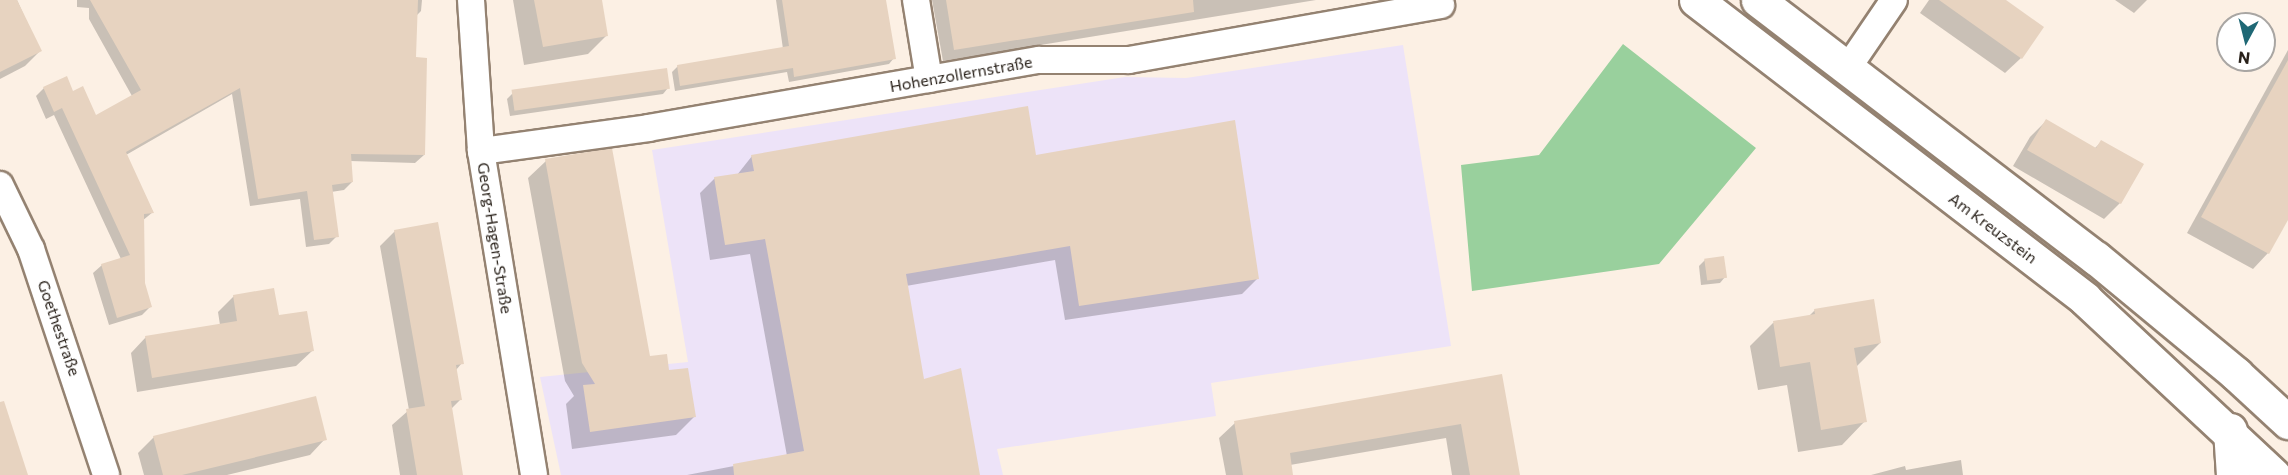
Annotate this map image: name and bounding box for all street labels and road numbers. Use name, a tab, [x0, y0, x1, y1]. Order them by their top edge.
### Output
street label: Hohenzollernstraße	[888, 52, 1034, 96]
street label: Georg-Hagen-Straße	[474, 161, 516, 315]
street label: Am Kreuzstein	[1945, 189, 2041, 267]
street label: Goethestraße	[34, 277, 84, 379]

